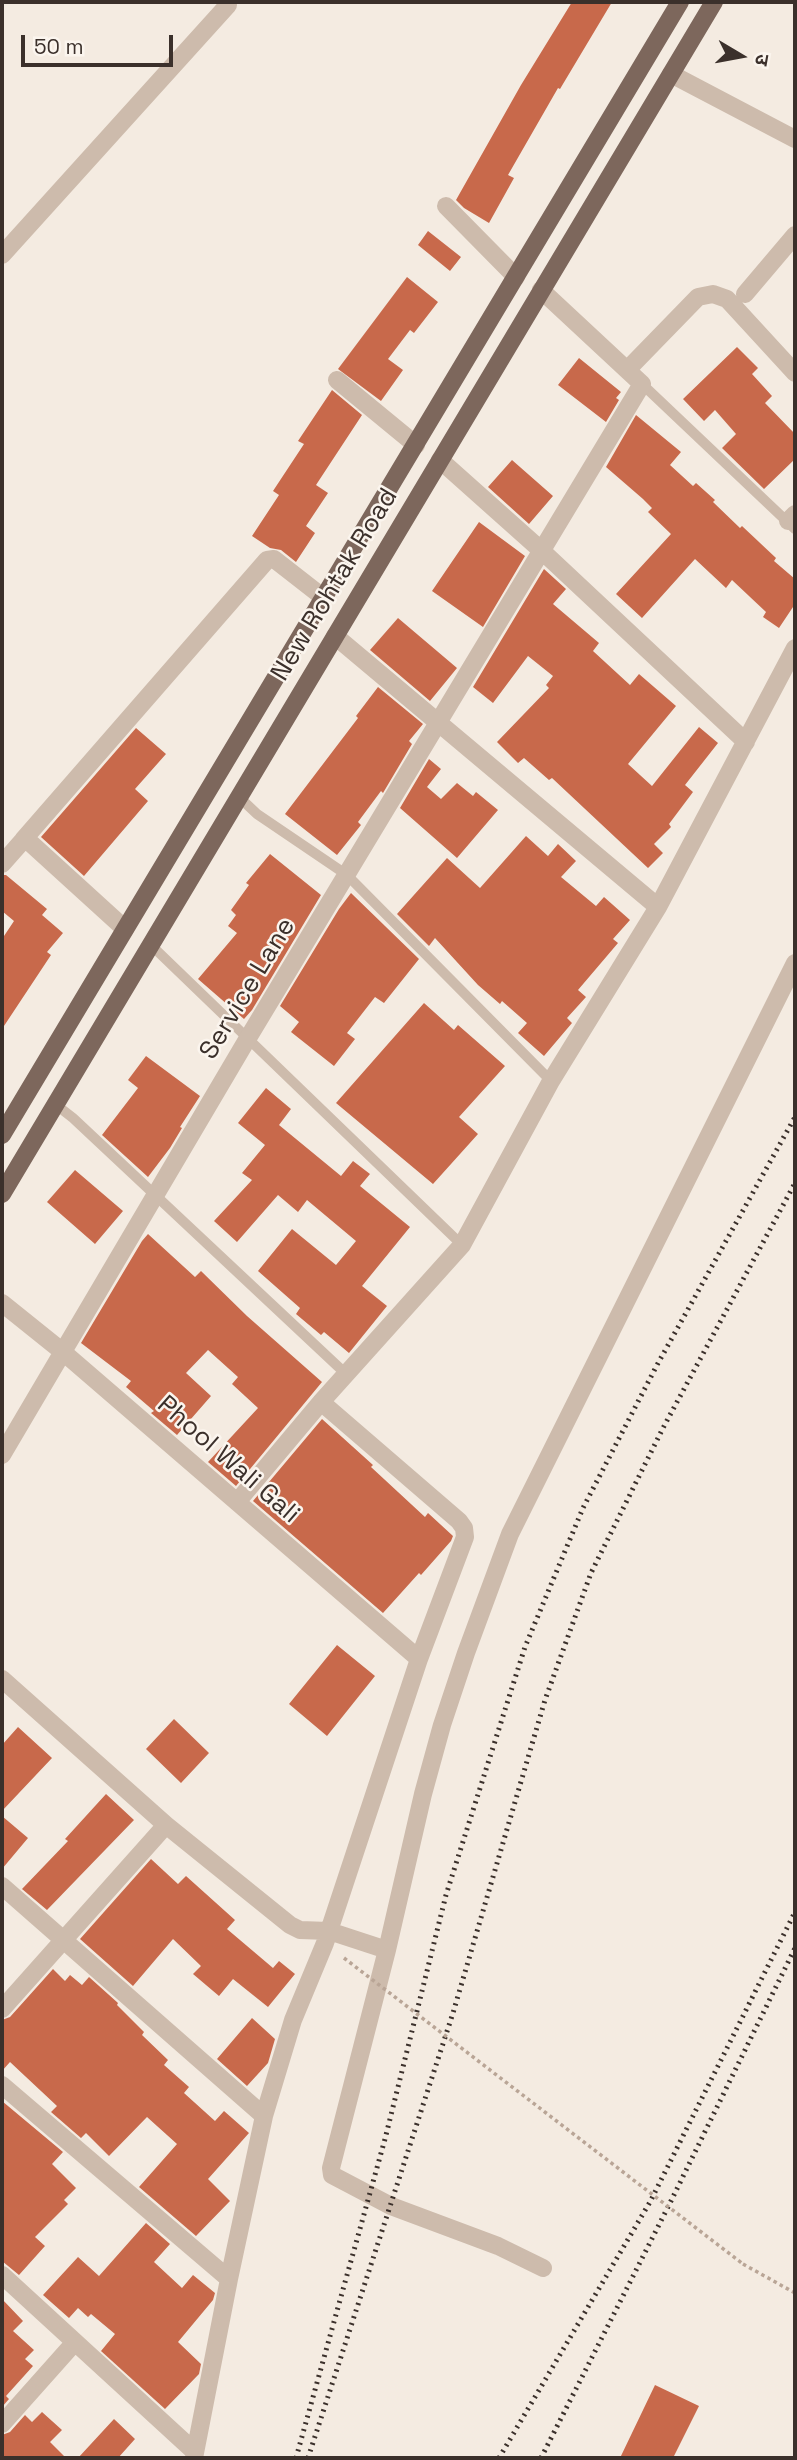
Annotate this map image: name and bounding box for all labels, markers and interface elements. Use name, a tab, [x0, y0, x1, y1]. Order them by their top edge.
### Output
scale bar	[24, 21, 177, 65]
north arrow	[706, 21, 776, 91]
text: 50 m	[34, 33, 84, 60]
text: उ	[749, 52, 775, 67]
street label: New Rohtak Road	[265, 483, 405, 687]
street label: Service Lane	[194, 913, 302, 1065]
street label: Phool Wali Gali	[150, 1390, 306, 1530]

